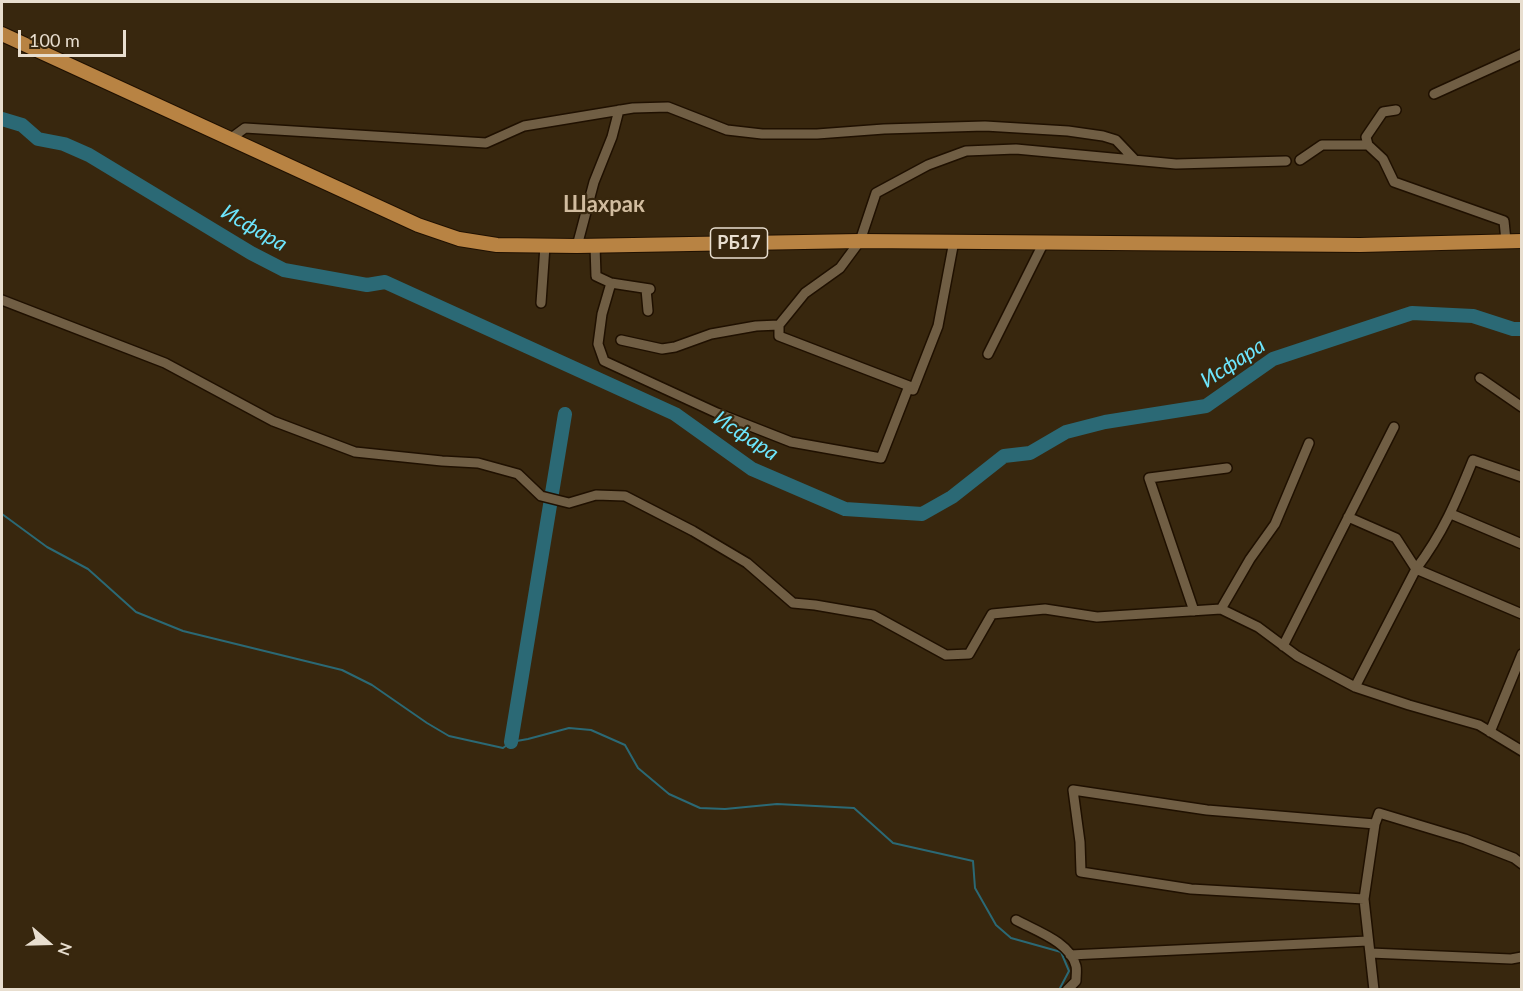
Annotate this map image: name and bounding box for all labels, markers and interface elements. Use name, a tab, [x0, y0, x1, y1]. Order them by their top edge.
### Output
scale bar	[21, 18, 129, 56]
text: 100 m	[29, 29, 80, 51]
district label: Шахрак	[563, 192, 645, 218]
water label: Исфара	[217, 199, 291, 257]
road number: РБ17	[710, 228, 768, 258]
water label: Исфара	[1196, 333, 1270, 393]
water label: Исфара	[709, 406, 783, 466]
north arrow	[18, 913, 78, 973]
text: N	[54, 940, 76, 958]

